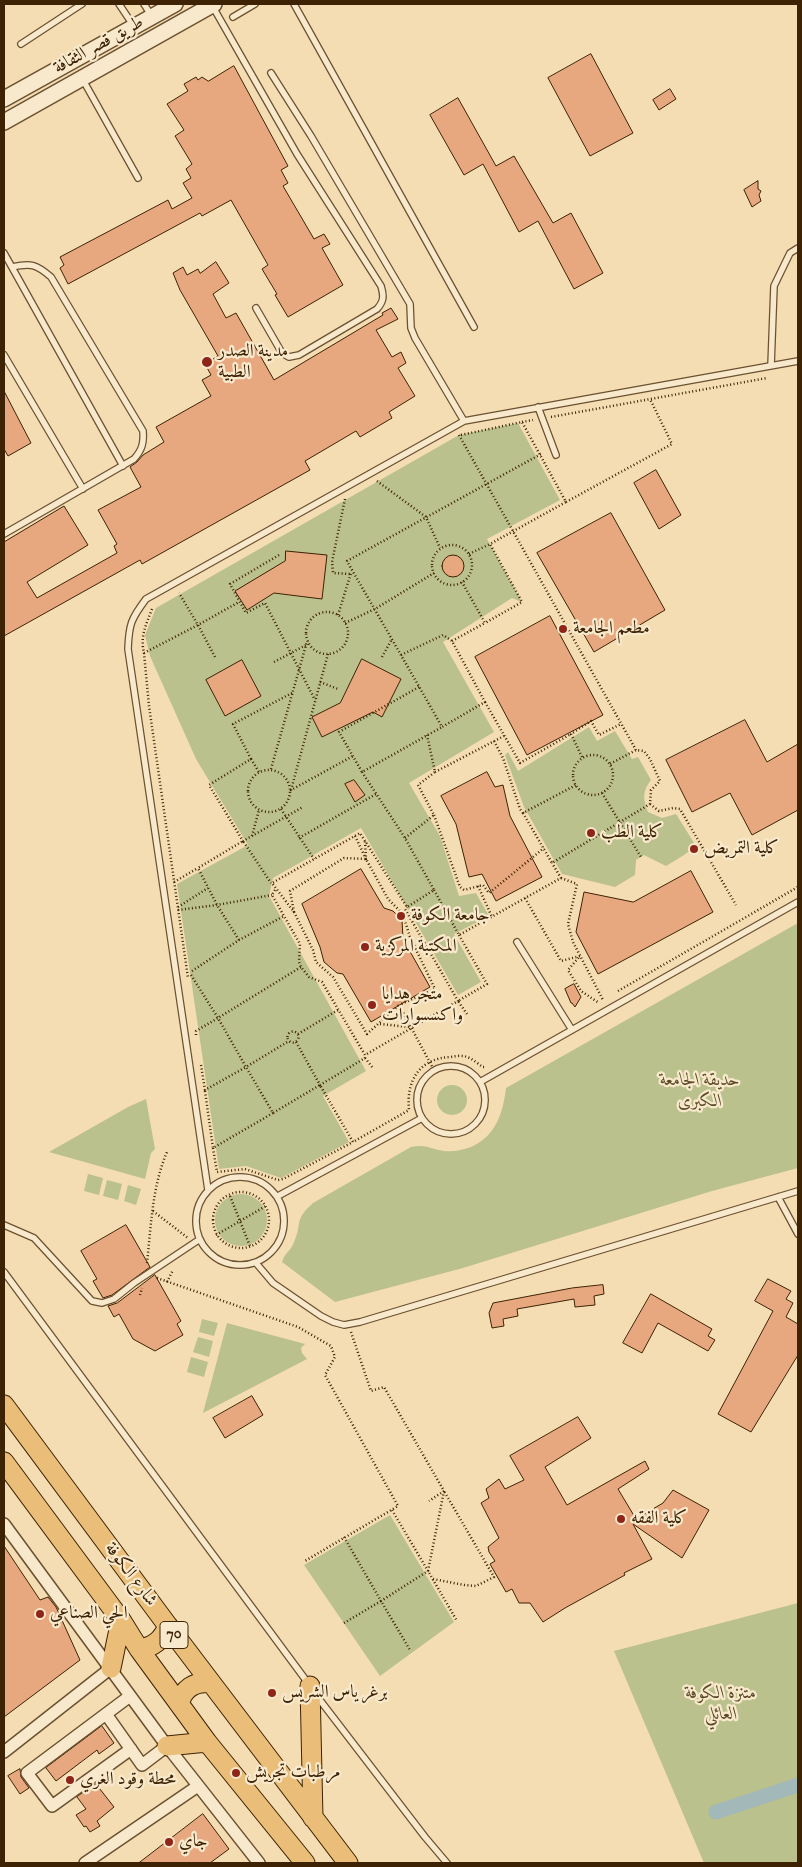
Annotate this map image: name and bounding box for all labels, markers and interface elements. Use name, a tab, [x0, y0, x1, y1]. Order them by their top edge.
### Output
street label: طريق قصر الثقافة	[50, 12, 148, 80]
place label: مدينة الصدر الطبية	[218, 341, 288, 384]
marker: مدينة الصدر الطبية	[200, 355, 214, 369]
place label: مطعم الجامعة	[573, 618, 650, 640]
marker: مطعم الجامعة	[557, 623, 569, 635]
place label: كلية الطب	[601, 822, 663, 844]
marker: كلية الطب	[585, 827, 597, 839]
place label: كلية التمريض	[704, 838, 779, 860]
marker: كلية التمريض	[688, 843, 700, 855]
place label: جامعة الكوفة	[411, 905, 490, 927]
marker: جامعة الكوفة	[395, 910, 407, 922]
place label: المكتبة المركزية	[375, 936, 457, 958]
marker: المكتبة المركزية	[359, 941, 371, 953]
place label: متجر هدايا واكسسوارات	[382, 984, 463, 1026]
marker: متجر هدايا واكسسوارات	[366, 999, 378, 1011]
park label: حديقة الجامعة الكبرى	[660, 1070, 740, 1112]
place label: كلية الفقه	[631, 1508, 688, 1530]
marker: كلية الفقه	[615, 1513, 627, 1525]
street label: شارع الكوفة	[99, 1539, 161, 1611]
place label: الحي الصناعي	[50, 1603, 128, 1625]
marker: الحي الصناعي	[34, 1608, 46, 1620]
road number: 70	[160, 1622, 188, 1648]
place label: برغر ياس الشريس	[282, 1682, 387, 1704]
park label: متنزة الكوفة العائلي	[685, 1683, 757, 1726]
marker: برغر ياس الشريس	[266, 1687, 278, 1699]
place label: مرطبات تجريش	[246, 1762, 341, 1784]
marker: مرطبات تجريش	[230, 1767, 242, 1779]
place label: محطة وقود الغري	[80, 1769, 176, 1791]
marker: محطة وقود الغري	[64, 1774, 76, 1786]
place label: جاي	[179, 1831, 208, 1853]
marker: جاي	[163, 1836, 175, 1848]

